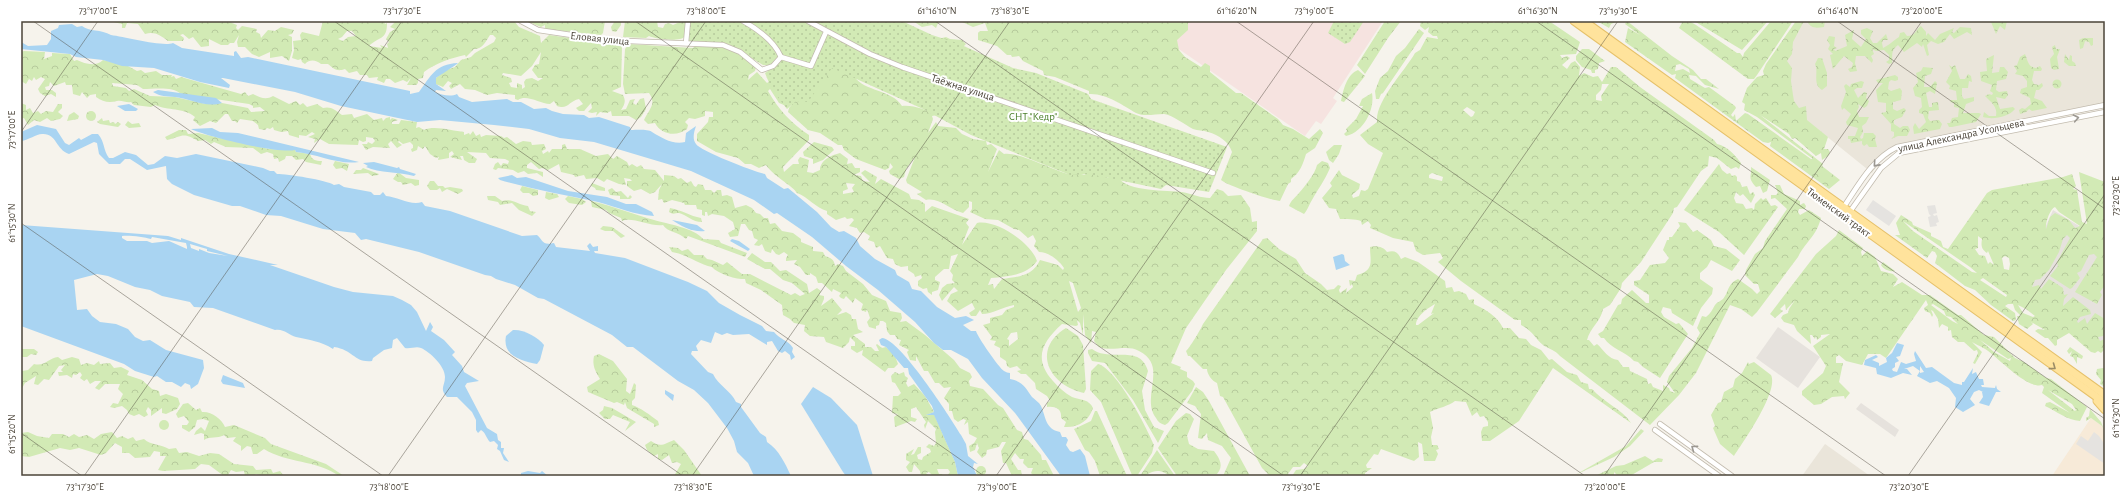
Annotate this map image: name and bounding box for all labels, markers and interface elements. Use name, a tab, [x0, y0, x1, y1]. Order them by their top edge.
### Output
text: 73°17'00"E	[79, 6, 118, 16]
text: 73°17'30"E	[383, 6, 421, 16]
text: 73°18'00"E	[686, 6, 726, 16]
text: 61°16'10"N	[917, 6, 957, 16]
text: 73°18'30"E	[991, 6, 1029, 16]
text: 61°16'20"N	[1217, 6, 1257, 16]
text: 73°19'00"E	[1294, 6, 1334, 16]
text: 61°16'30"N	[1518, 6, 1558, 16]
text: 73°19'30"E	[1599, 6, 1637, 16]
text: 61°16'40"N	[1818, 6, 1858, 16]
text: 73°20'00"E	[1902, 6, 1943, 16]
street label: Еловая улица	[570, 30, 630, 47]
street label: Таёжная улица	[930, 72, 996, 103]
text: 73°17'00"E	[7, 110, 17, 149]
park label: СНТ "Кедр"	[1009, 111, 1057, 122]
one-way arrow	[2073, 114, 2079, 123]
street label: улица Александра Усольцева	[1896, 117, 2025, 154]
one-way arrow	[1873, 159, 1880, 166]
text: 73°20'30"E	[2111, 176, 2121, 216]
street label: Тюменский тракт	[1805, 186, 1873, 239]
text: 61°15'30"N	[7, 203, 17, 243]
one-way arrow	[2049, 362, 2056, 369]
text: 61°16'30"N	[2111, 398, 2121, 438]
text: 61°15'20"N	[7, 414, 17, 454]
one-way arrow	[1692, 446, 1699, 453]
text: 73°17'30"E	[66, 482, 104, 492]
text: 73°18'00"E	[369, 482, 409, 492]
text: 73°18'30"E	[674, 482, 712, 492]
text: 73°19'00"E	[977, 482, 1017, 492]
text: 73°19'30"E	[1282, 482, 1320, 492]
text: 73°20'00"E	[1585, 482, 1626, 492]
text: 73°20'30"E	[1889, 482, 1929, 492]

